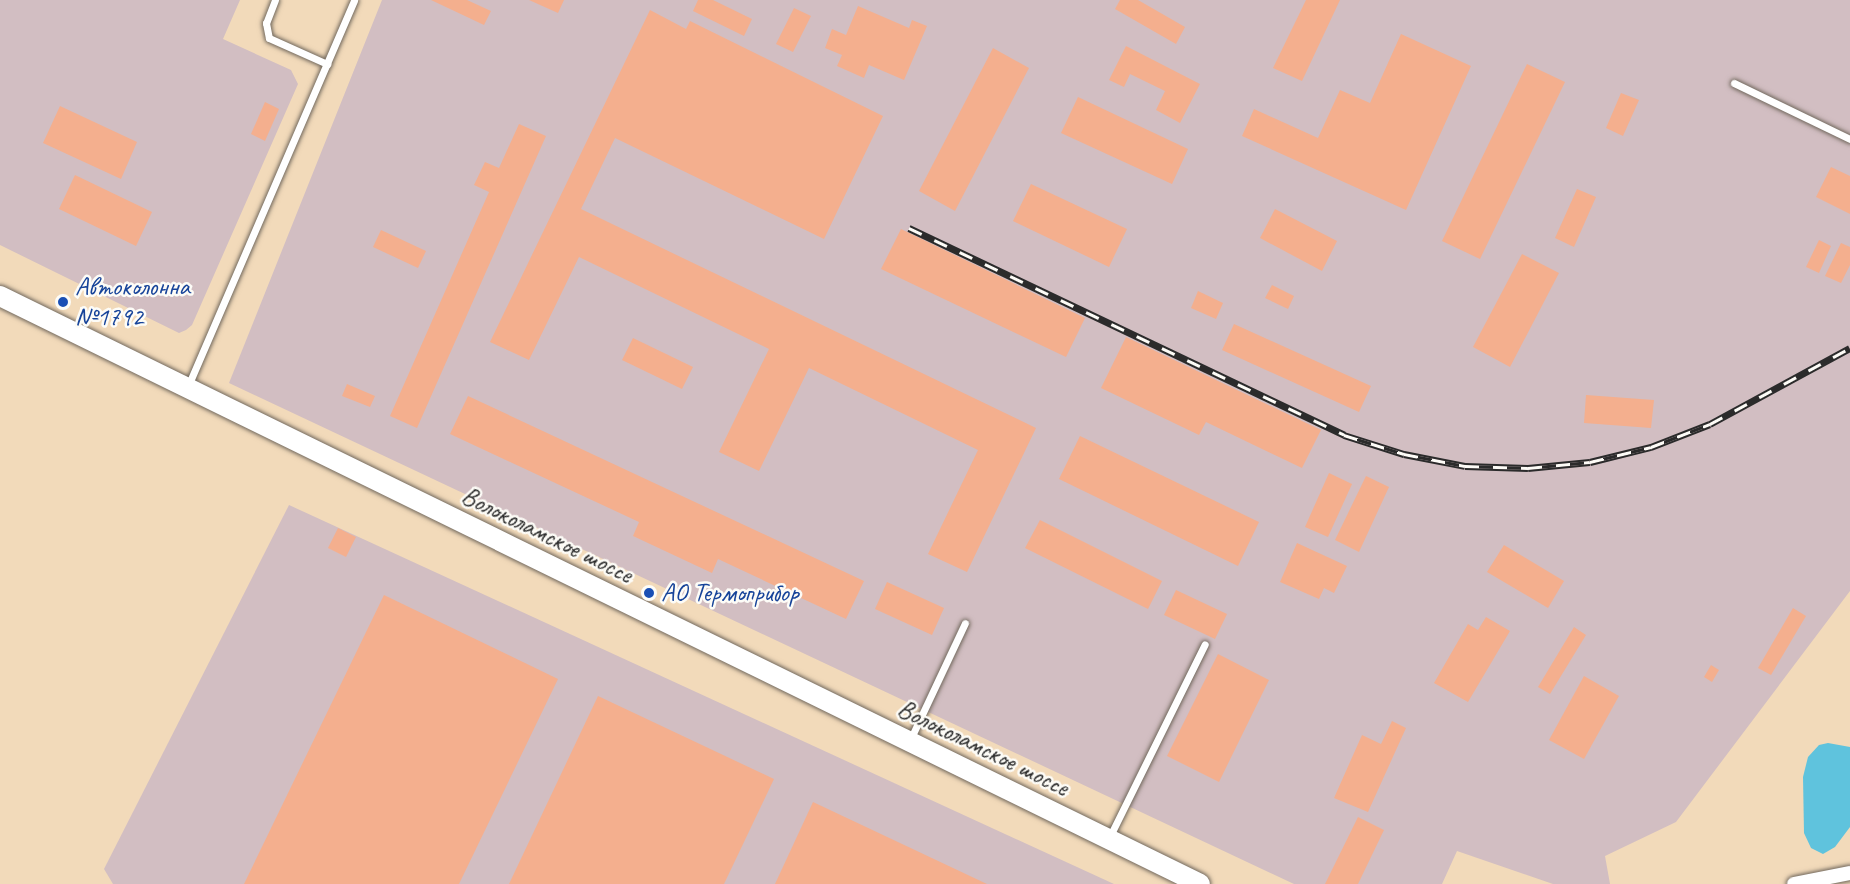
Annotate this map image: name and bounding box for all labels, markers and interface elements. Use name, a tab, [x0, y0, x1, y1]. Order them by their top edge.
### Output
place label: Автоколонна №1792	[75, 271, 190, 332]
marker: Автоколонна №1792	[56, 295, 70, 309]
street label: Волоколамское шоссе	[456, 480, 638, 590]
place label: АО Термоприбор	[661, 577, 799, 609]
marker: АО Термоприбор	[642, 586, 656, 600]
street label: Волоколамское шоссе	[892, 693, 1074, 803]

